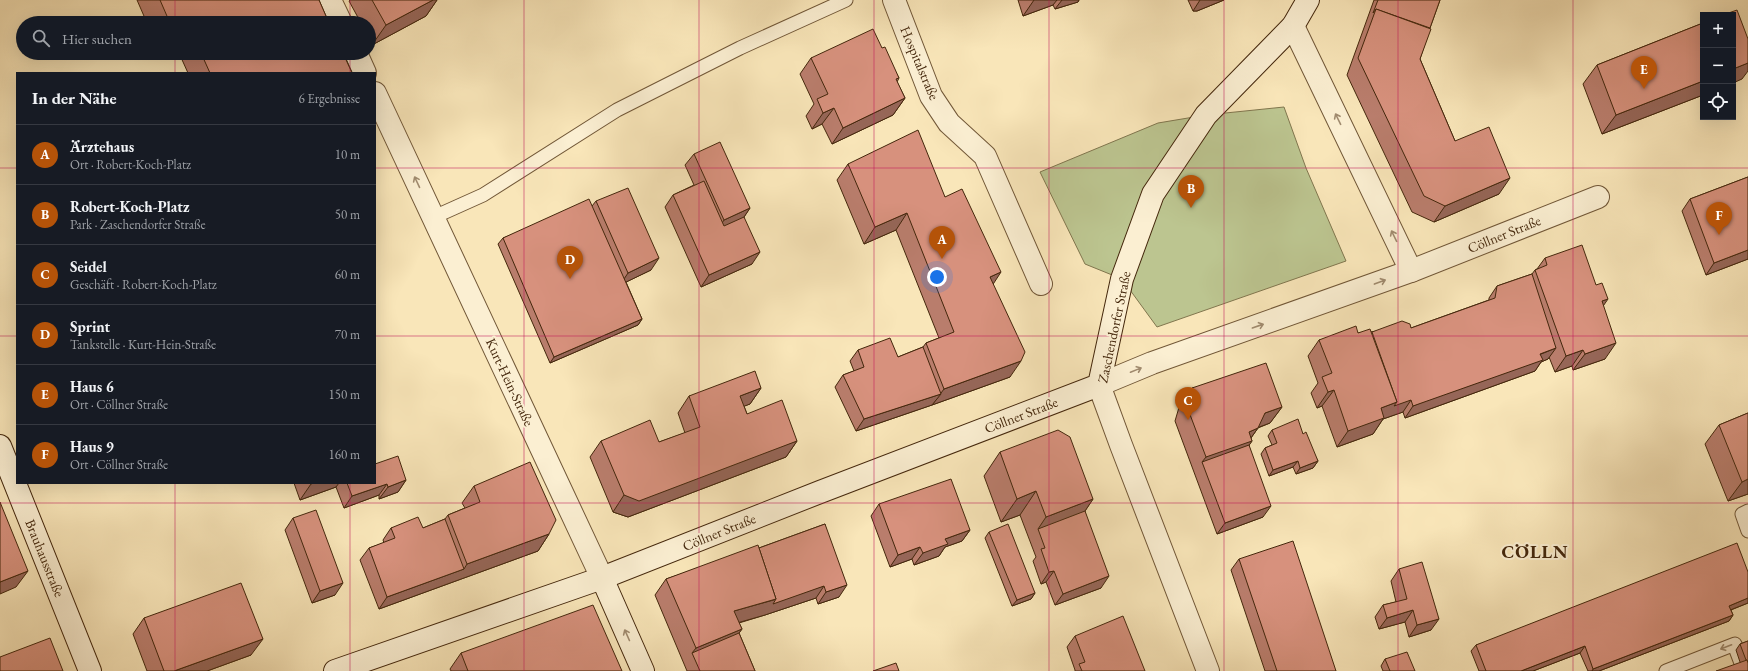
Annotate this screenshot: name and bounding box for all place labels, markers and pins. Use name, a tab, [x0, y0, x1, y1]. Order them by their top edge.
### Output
pin: E	[1631, 56, 1657, 89]
pin: B	[1178, 175, 1204, 208]
pin: F	[1706, 202, 1732, 235]
pin: A	[929, 226, 955, 259]
pin: D	[557, 246, 583, 279]
pin: C	[1175, 387, 1201, 420]

